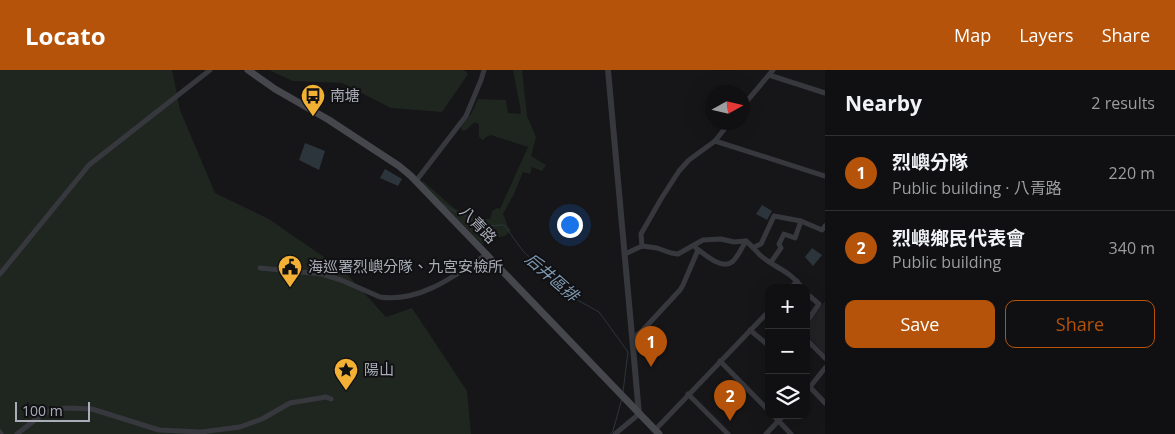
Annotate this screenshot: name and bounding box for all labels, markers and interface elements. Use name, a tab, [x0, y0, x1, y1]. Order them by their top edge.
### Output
text: Locato	[25, 19, 106, 52]
text: Map	[954, 23, 991, 47]
text: Layers	[1019, 23, 1074, 47]
text: Share	[1102, 23, 1150, 47]
bus stop icon: 南塘	[300, 83, 326, 117]
place label: 南塘	[330, 85, 360, 105]
north arrow	[705, 85, 750, 130]
text: Nearby	[845, 89, 922, 117]
text: 2 results	[1091, 92, 1155, 114]
text: 烈嶼分隊	[892, 149, 968, 175]
text: 1	[856, 162, 866, 184]
text: 220 m	[1109, 162, 1155, 184]
text: Public building · 八青路	[892, 177, 1062, 199]
street label: 八青路	[456, 201, 502, 247]
your location	[557, 212, 583, 238]
text: 烈嶼鄉民代表會	[892, 225, 1025, 251]
text: 2	[856, 237, 866, 259]
text: 340 m	[1109, 237, 1155, 259]
water label: 后井區排	[521, 248, 585, 308]
text: Public building	[892, 251, 1001, 273]
public building icon: 海巡署烈嶼分隊、九宮安檢所	[277, 254, 303, 288]
place label: 海巡署烈嶼分隊、九宮安檢所	[308, 256, 503, 276]
map controls	[765, 284, 810, 419]
button: +	[765, 284, 810, 329]
button: Save	[845, 300, 995, 348]
button: Share	[1005, 300, 1155, 348]
pin: 1	[635, 326, 667, 367]
button: −	[765, 329, 810, 374]
place icon: 陽山	[333, 357, 359, 391]
place label: 陽山	[364, 359, 394, 379]
button: layers	[765, 374, 810, 419]
pin: 2	[714, 380, 746, 421]
scale bar	[15, 399, 90, 422]
text: 100 m	[22, 401, 63, 420]

